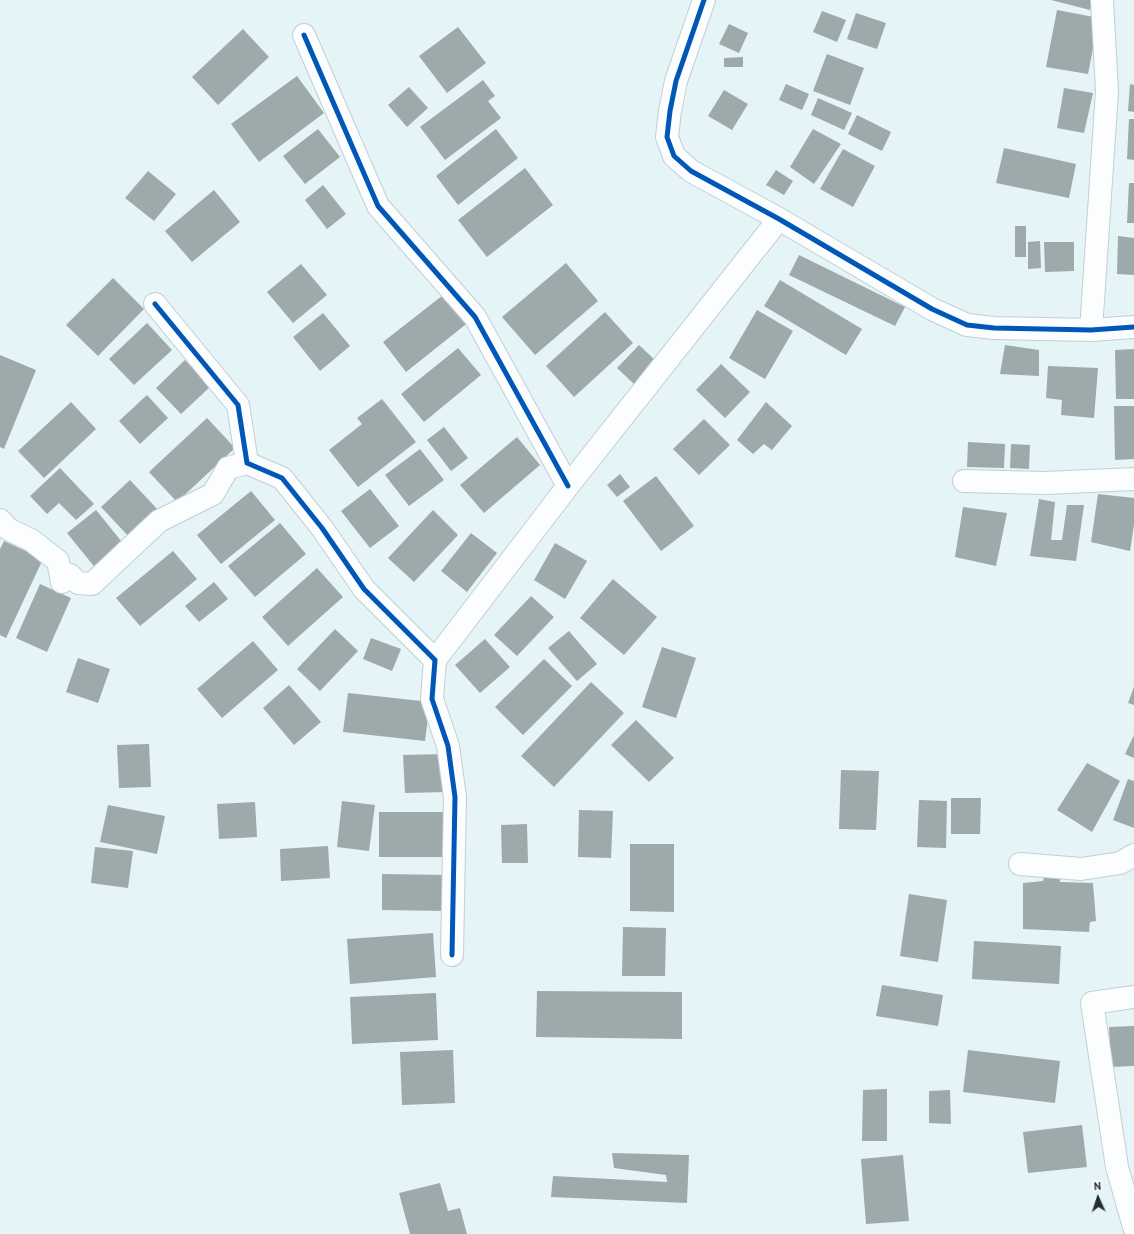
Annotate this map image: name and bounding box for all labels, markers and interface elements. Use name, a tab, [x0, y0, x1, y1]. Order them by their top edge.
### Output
north arrow	[1078, 1178, 1118, 1218]
text: N	[1093, 1179, 1101, 1193]

